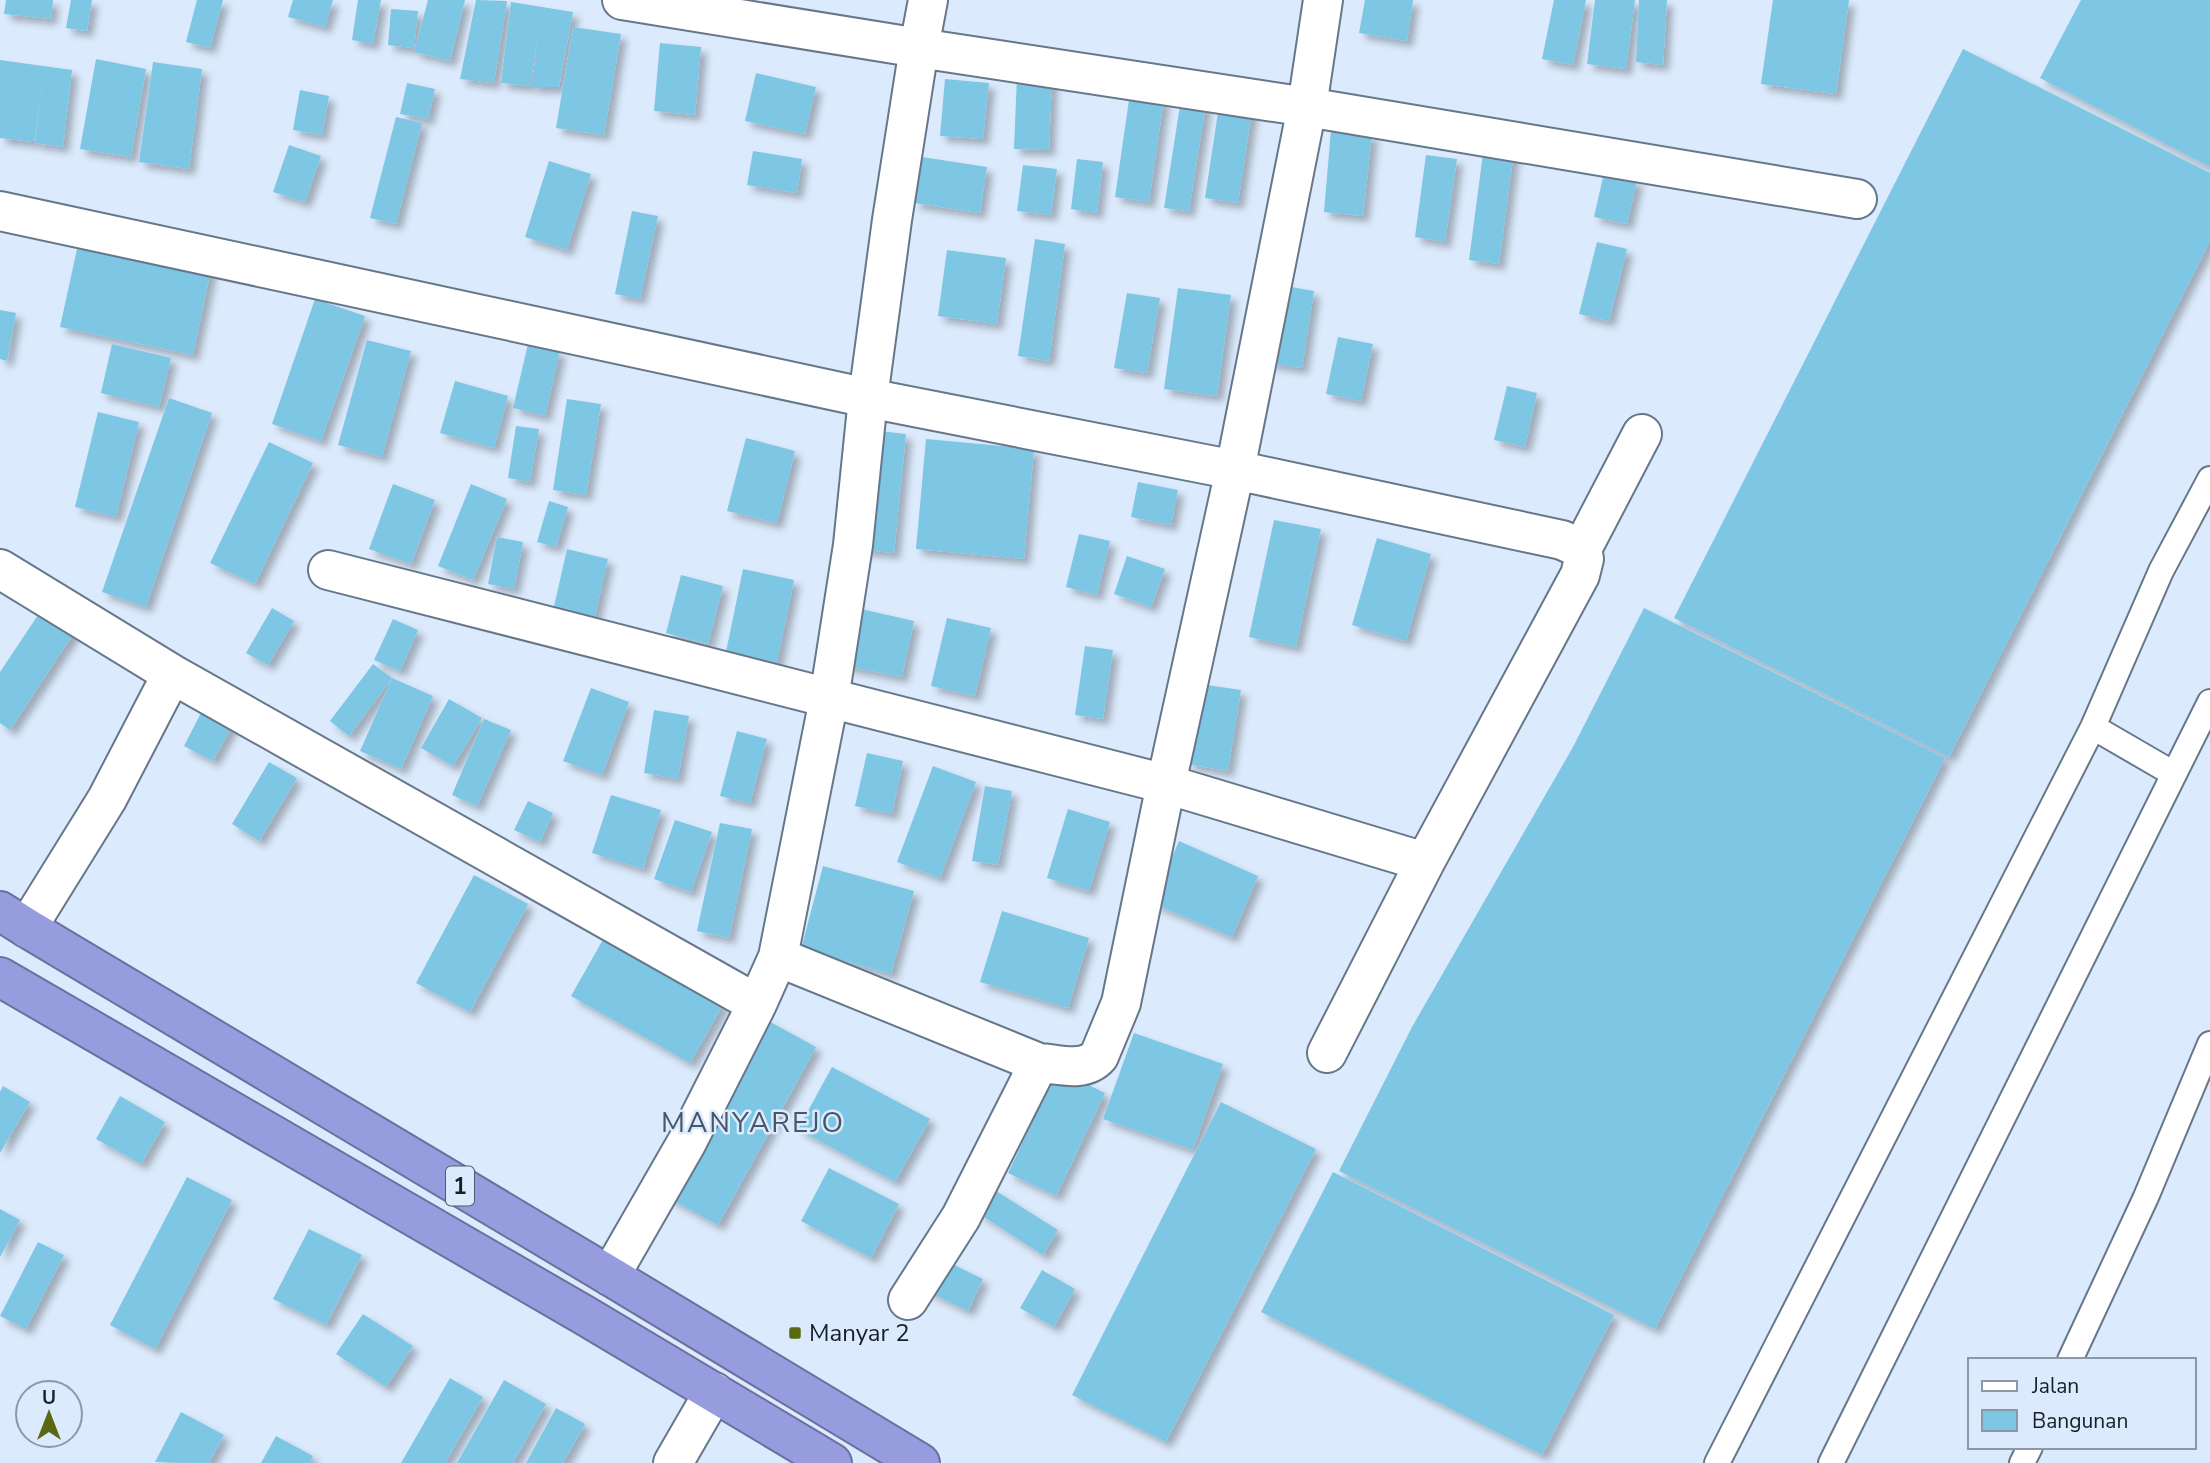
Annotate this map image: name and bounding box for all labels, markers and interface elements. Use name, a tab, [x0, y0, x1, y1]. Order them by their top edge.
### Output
district label: MANYAREJO	[661, 1104, 845, 1142]
road number: 1	[446, 1166, 474, 1205]
place label: Manyar 2	[809, 1317, 910, 1349]
marker: Manyar 2	[787, 1325, 803, 1341]
legend	[1968, 1358, 2196, 1449]
text: Jalan	[2031, 1372, 2079, 1400]
north arrow	[14, 1379, 84, 1449]
text: U	[42, 1385, 56, 1411]
text: Bangunan	[2032, 1407, 2128, 1435]

